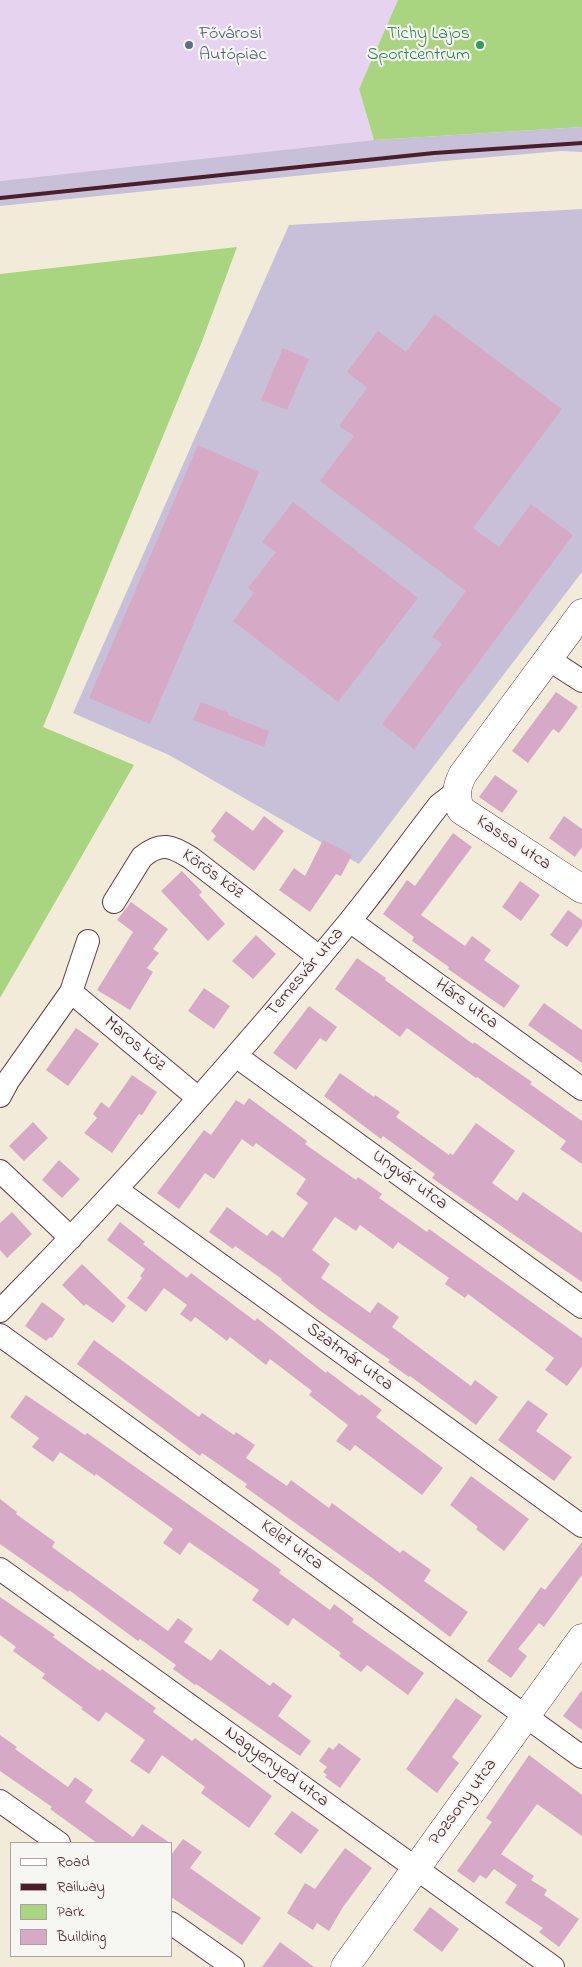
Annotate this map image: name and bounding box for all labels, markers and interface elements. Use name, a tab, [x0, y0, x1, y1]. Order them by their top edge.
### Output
place label: Fővárosi Autópiac	[199, 24, 266, 66]
place label: Tichy Lajos Sportcentrum	[367, 24, 470, 66]
marker: Fővárosi Autópiac	[183, 39, 195, 51]
marker: Tichy Lajos Sportcentrum	[474, 39, 486, 51]
street label: Kassa utca	[471, 812, 555, 876]
street label: Körös köz	[177, 845, 247, 905]
street label: Temesvár utca	[262, 924, 350, 1022]
street label: Hárs utca	[430, 975, 502, 1035]
street label: Maros köz	[99, 1013, 169, 1077]
street label: Ungvár utca	[367, 1146, 451, 1216]
street label: Szatmár utca	[301, 1319, 397, 1397]
street label: Kelet utca	[255, 1516, 327, 1576]
street label: Nagyenyed utca	[220, 1723, 332, 1813]
street label: Pozsony utca	[425, 1755, 503, 1851]
legend	[10, 1842, 172, 1957]
text: Road	[57, 1851, 90, 1873]
text: Railway	[57, 1876, 105, 1898]
text: Park	[57, 1901, 84, 1923]
text: Building	[57, 1926, 106, 1948]

